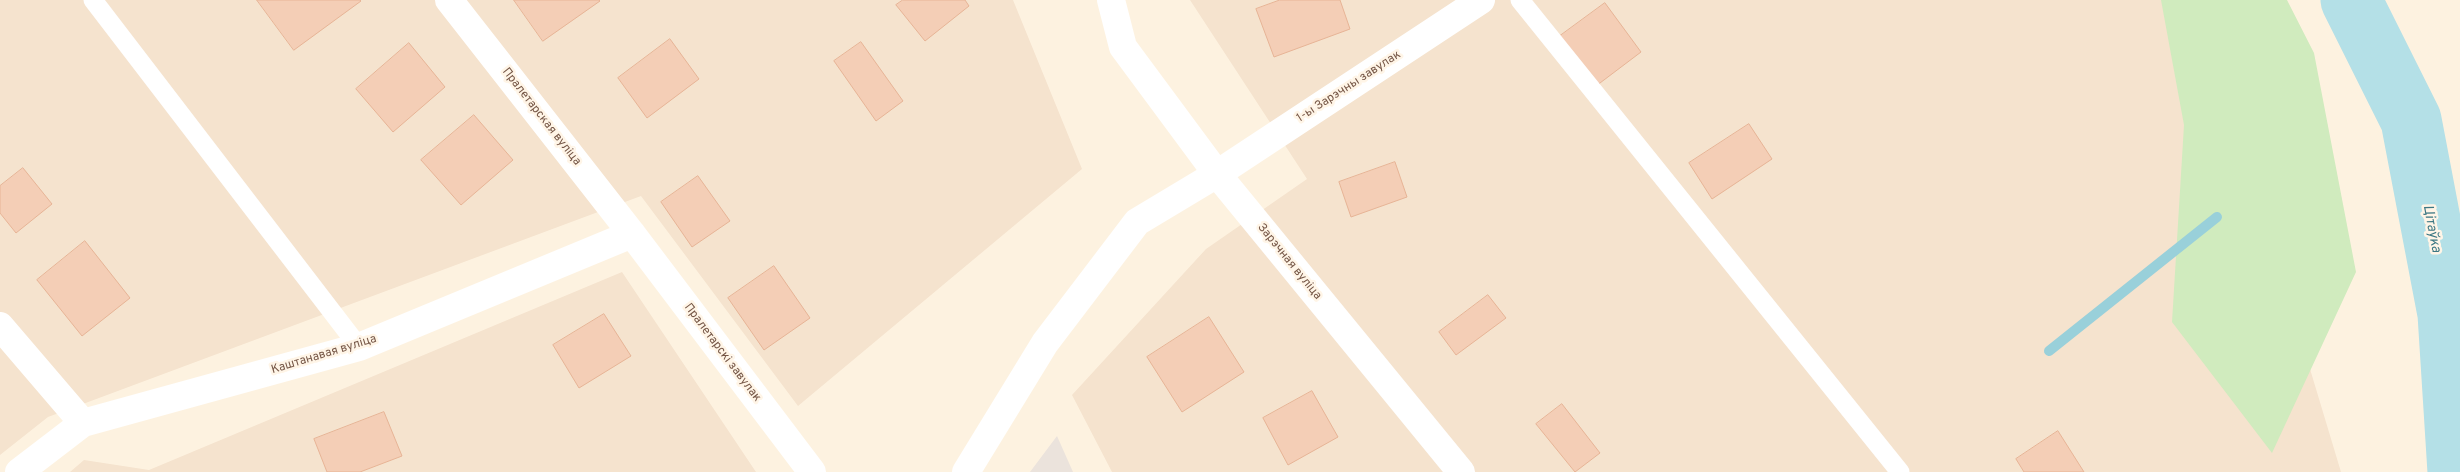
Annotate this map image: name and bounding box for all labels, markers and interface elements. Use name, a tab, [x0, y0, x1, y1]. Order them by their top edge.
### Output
street label: 1-ы Зарэчны завулак	[1294, 48, 1404, 126]
street label: Пралетарская вуліца	[498, 65, 584, 169]
water label: Цітаўка	[2418, 204, 2444, 254]
street label: Зарэчная вуліца	[1254, 221, 1324, 303]
street label: Пралетарскі завулак	[680, 301, 764, 405]
street label: Каштанавая вуліца	[270, 332, 378, 378]

